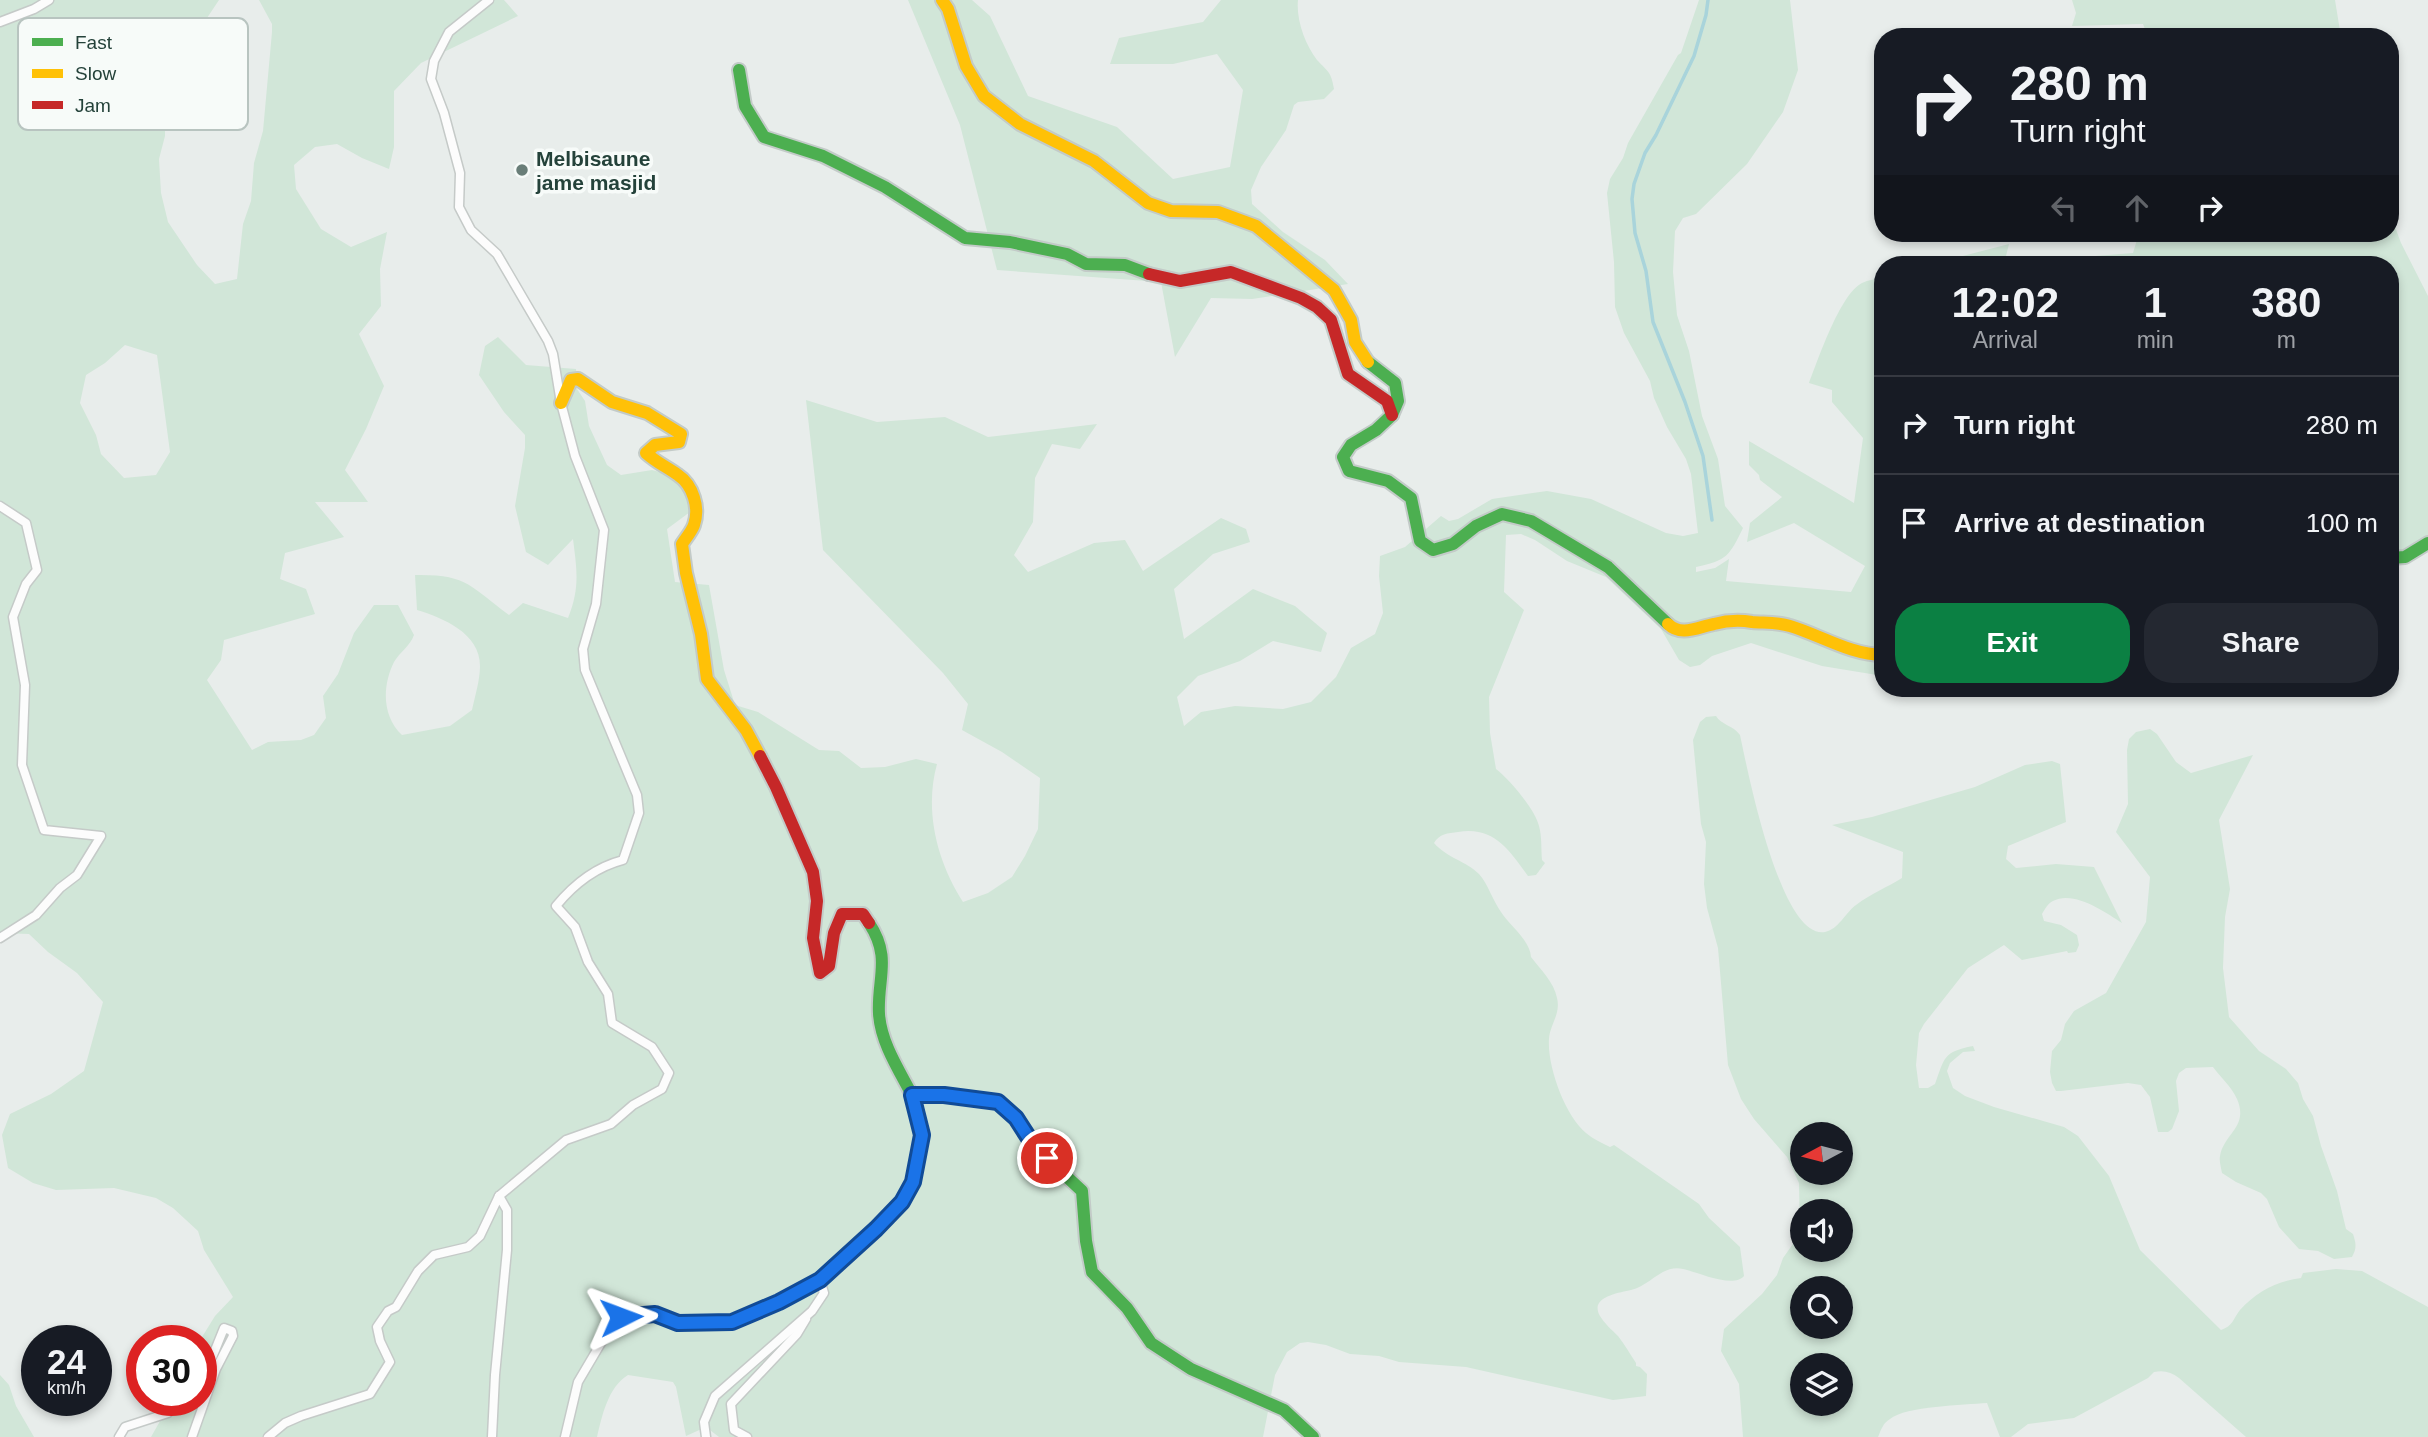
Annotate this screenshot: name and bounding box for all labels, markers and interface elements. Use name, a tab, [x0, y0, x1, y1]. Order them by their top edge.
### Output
legend	[18, 18, 248, 130]
text: Fast	[75, 32, 113, 53]
icon: right	[1895, 56, 1986, 147]
text: 280 m	[2010, 56, 2149, 110]
text: Slow	[75, 63, 116, 84]
text: Jam	[75, 95, 111, 116]
text: Turn right	[2010, 113, 2146, 149]
place label: Melbisaune jame masjid	[535, 147, 656, 194]
marker: Melbisaune jame masjid	[514, 162, 530, 178]
icon: left	[2045, 189, 2083, 227]
icon: ahead	[2118, 189, 2156, 227]
icon: right	[2191, 189, 2229, 227]
text: 12:02	[1952, 279, 2059, 326]
text: 1	[2143, 279, 2167, 326]
text: 380	[2251, 279, 2321, 326]
text: Arrival	[1973, 327, 2038, 353]
text: min	[2137, 327, 2174, 353]
text: m	[2277, 327, 2296, 353]
icon: right	[1895, 406, 1933, 444]
text: Turn right	[1954, 410, 2075, 440]
text: 280 m	[2306, 410, 2378, 440]
icon: arrive	[1895, 504, 1933, 542]
text: Arrive at destination	[1954, 508, 2205, 538]
text: 100 m	[2306, 508, 2378, 538]
button: Exit	[1895, 603, 2130, 683]
button: Share	[2144, 603, 2378, 683]
north arrow	[1790, 1122, 1853, 1185]
map controls	[1790, 1122, 1853, 1416]
pin	[1017, 1128, 1077, 1188]
icon: arrive	[1028, 1139, 1066, 1177]
button: sound	[1790, 1199, 1853, 1262]
button: search	[1790, 1276, 1853, 1339]
position arrow	[584, 1280, 658, 1354]
speed limit sign: 30	[126, 1325, 217, 1416]
text: 24	[47, 1342, 86, 1381]
button: layers	[1790, 1353, 1853, 1416]
text: km/h	[47, 1378, 86, 1398]

